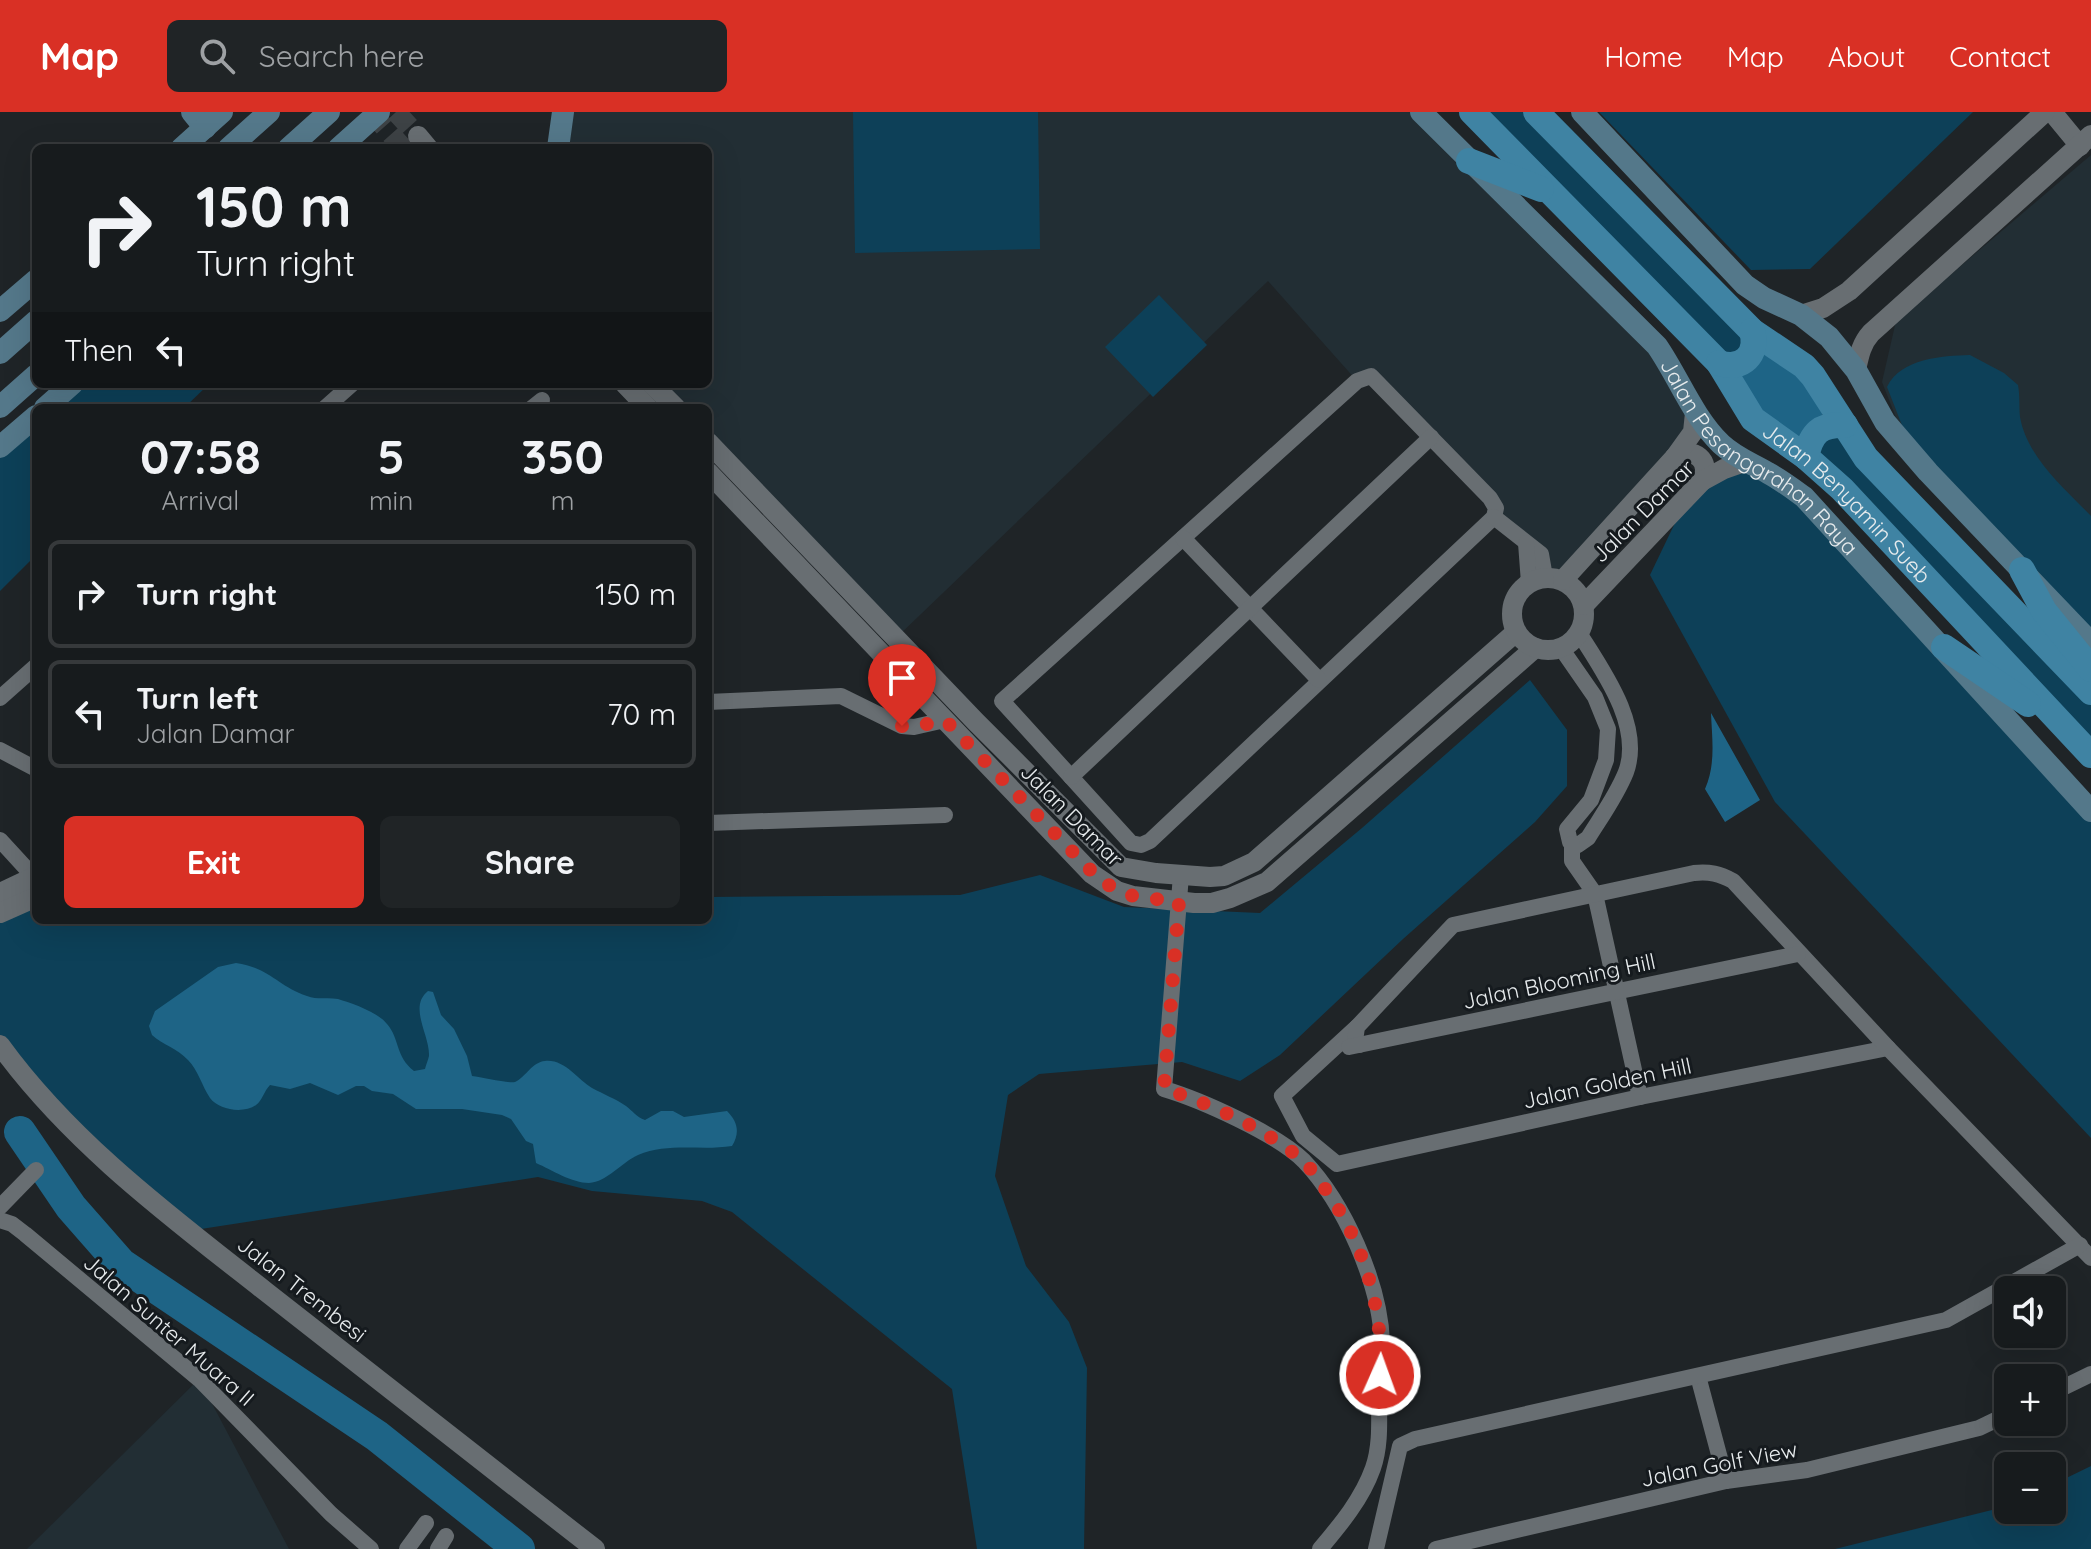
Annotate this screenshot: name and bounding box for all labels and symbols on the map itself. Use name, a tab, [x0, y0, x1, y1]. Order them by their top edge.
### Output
street label: Jalan Pesanggrahan Raya	[1654, 354, 1864, 561]
street label: Jalan Benyamin Sueb	[1757, 416, 1937, 589]
street label: Jalan Damar	[1586, 453, 1701, 568]
pin	[868, 644, 936, 726]
street label: Jalan Damar	[1015, 758, 1130, 873]
street label: Jalan Blooming Hill	[1460, 947, 1658, 1015]
street label: Jalan Golden Hill	[1520, 1051, 1694, 1115]
street label: Jalan Trembesi	[232, 1230, 372, 1348]
street label: Jalan Sunter Muara II	[78, 1248, 260, 1412]
position arrow	[1338, 1333, 1422, 1417]
street label: Jalan Golf View	[1638, 1435, 1800, 1493]

